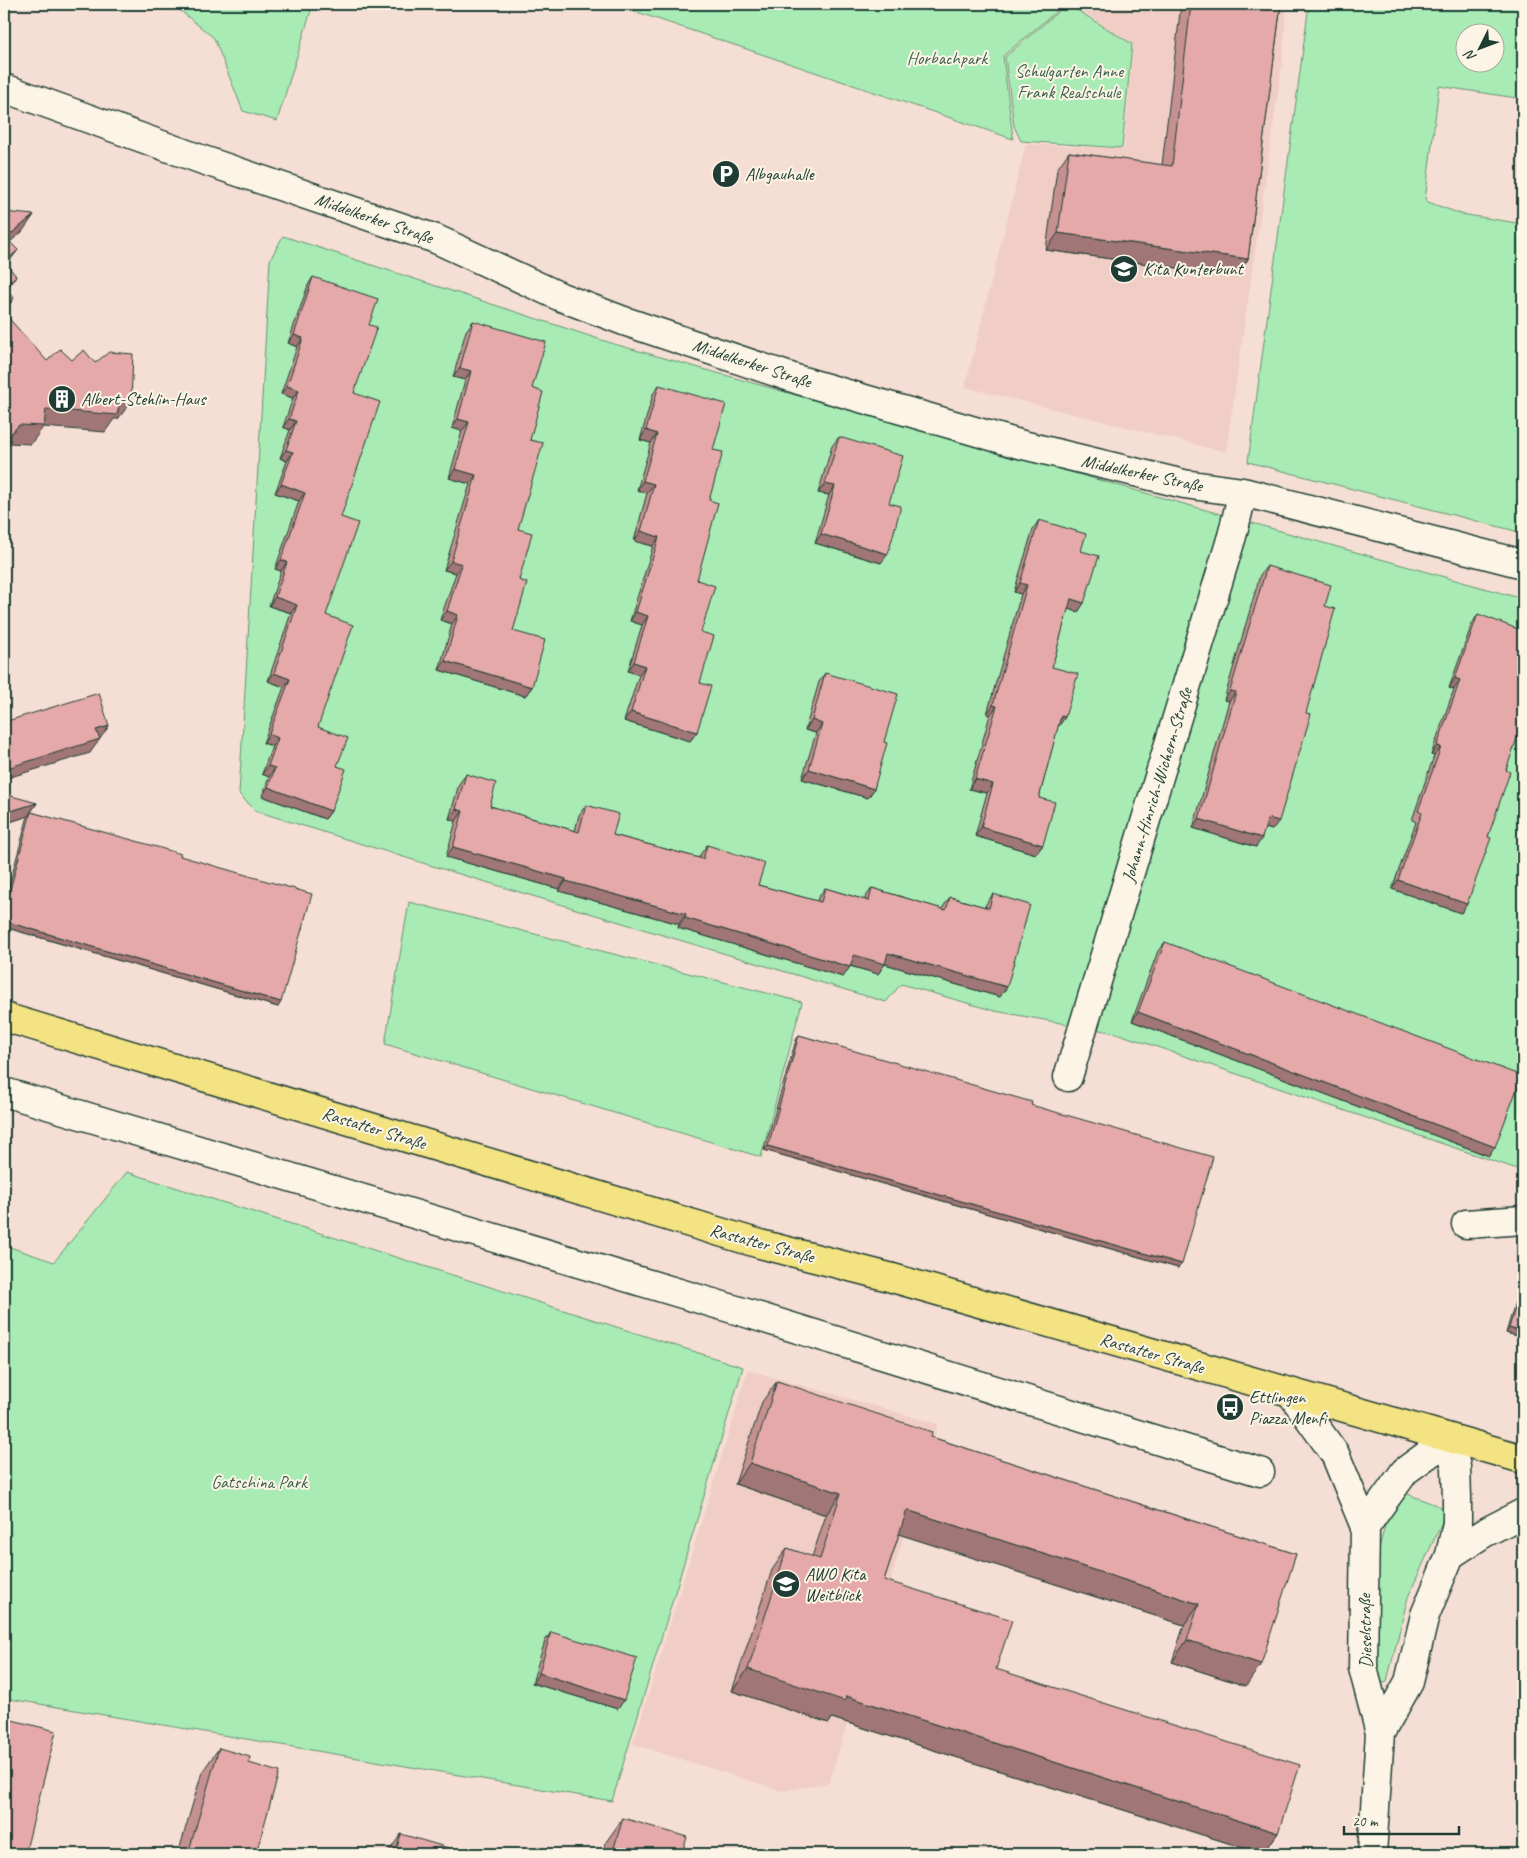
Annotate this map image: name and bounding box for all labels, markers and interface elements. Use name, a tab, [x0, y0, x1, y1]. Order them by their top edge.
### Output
north arrow	[1454, 22, 1504, 72]
text: N	[1460, 46, 1480, 65]
park label: Horbachpark	[907, 47, 989, 69]
park label: Schulgarten Anne Frank Realschule	[1015, 60, 1124, 103]
parking icon: Albgauhalle	[711, 159, 741, 189]
place label: Albgauhalle	[745, 163, 815, 185]
street label: Middelkerker Straße	[312, 188, 437, 249]
school or university icon: Kita Kunterbunt	[1109, 254, 1139, 284]
place label: Kita Kunterbunt	[1143, 258, 1245, 280]
street label: Middelkerker Straße	[690, 334, 815, 393]
building icon: Albert-Stehlin-Haus	[47, 384, 77, 414]
place label: Albert-Stehlin-Haus	[81, 388, 207, 410]
street label: Middelkerker Straße	[1079, 449, 1206, 497]
street label: Johann-Hinrich-Wichern-Straße	[1117, 684, 1197, 886]
street label: Rastatter Straße	[320, 1102, 430, 1155]
street label: Rastatter Straße	[707, 1218, 818, 1268]
street label: Rastatter Straße	[1097, 1328, 1208, 1379]
place label: Ettlingen Piazza Menfi	[1249, 1386, 1328, 1429]
bus stop icon: Ettlingen Piazza Menfi	[1215, 1392, 1245, 1422]
park label: Gatschina Park	[211, 1471, 308, 1493]
place label: AWO Kita Weitblick	[805, 1563, 867, 1606]
school or university icon: AWO Kita Weitblick	[771, 1569, 801, 1599]
street label: Dieselstraße	[1353, 1592, 1377, 1668]
scale bar	[1344, 1803, 1460, 1835]
text: 20 m	[1352, 1812, 1379, 1831]

